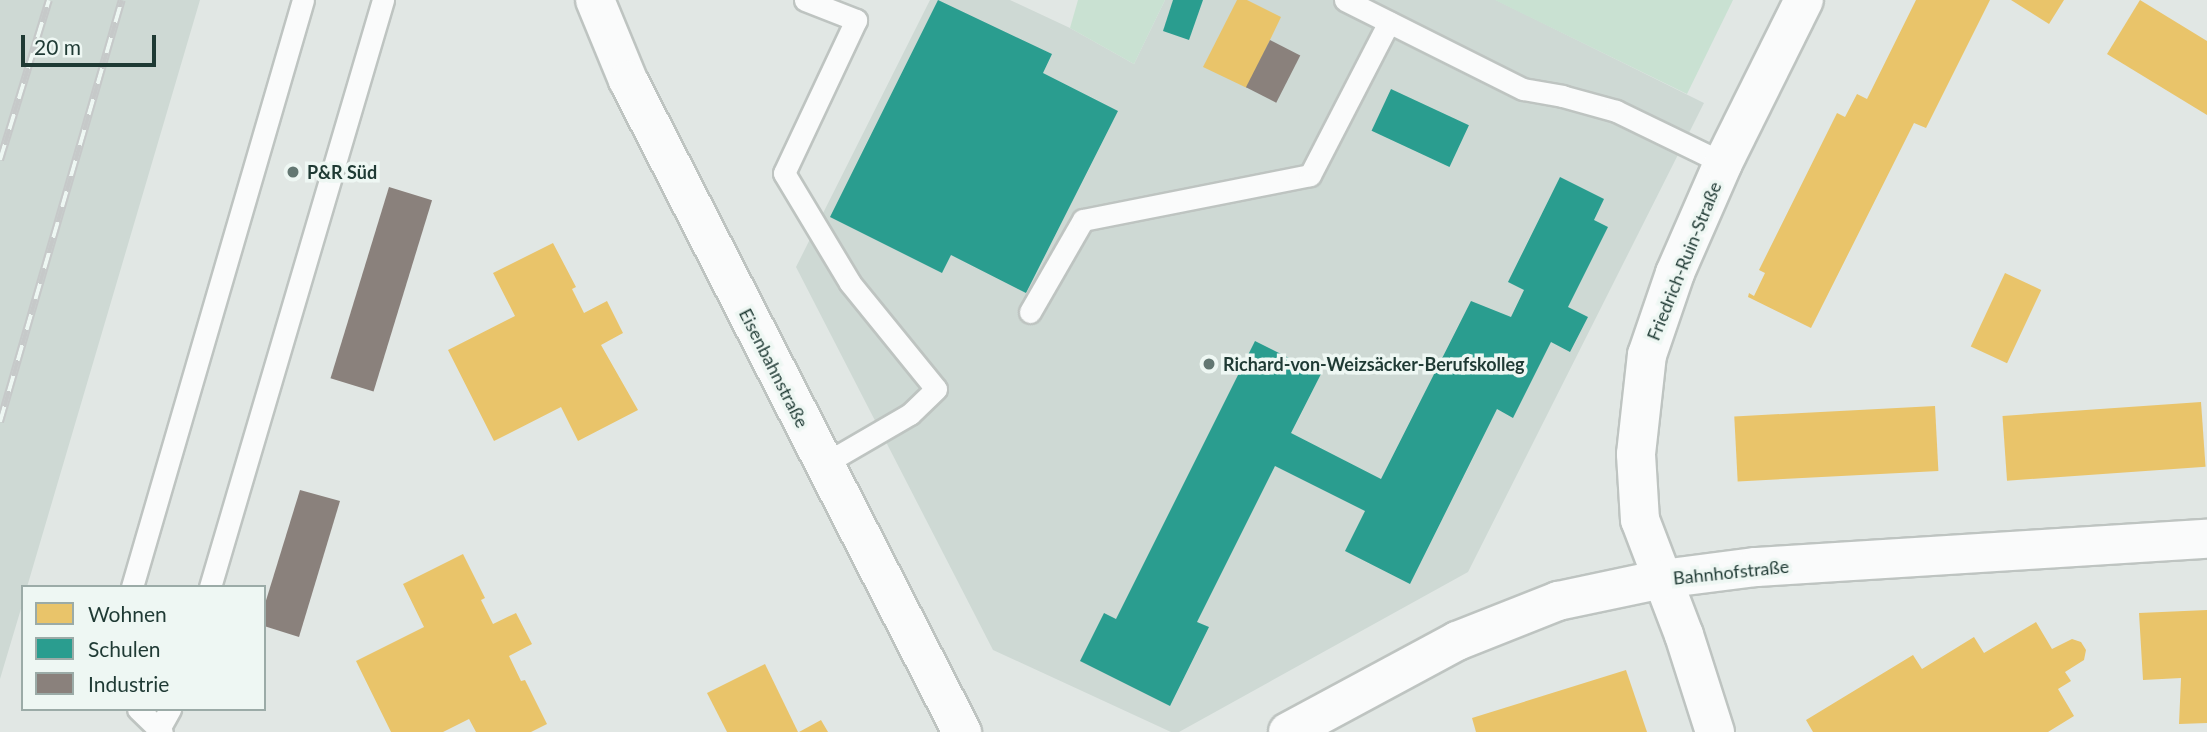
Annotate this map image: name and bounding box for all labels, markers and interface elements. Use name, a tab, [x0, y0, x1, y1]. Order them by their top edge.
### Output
scale bar	[24, 21, 159, 65]
text: 20 m	[34, 34, 81, 59]
place label: P&R Süd	[307, 161, 377, 183]
marker: P&R Süd	[285, 164, 301, 180]
street label: Friedrich-Ruin-Straße	[1642, 179, 1726, 343]
street label: Eisenbahnstraße	[735, 305, 813, 431]
place label: Richard-von-Weizsäcker-Berufskolleg	[1223, 353, 1525, 375]
marker: Richard-von-Weizsäcker-Berufskolleg	[1201, 356, 1217, 372]
street label: Bahnhofstraße	[1672, 555, 1790, 589]
legend	[21, 585, 266, 711]
text: Wohnen	[88, 601, 167, 626]
text: Schulen	[88, 636, 161, 661]
text: Industrie	[88, 671, 169, 696]

